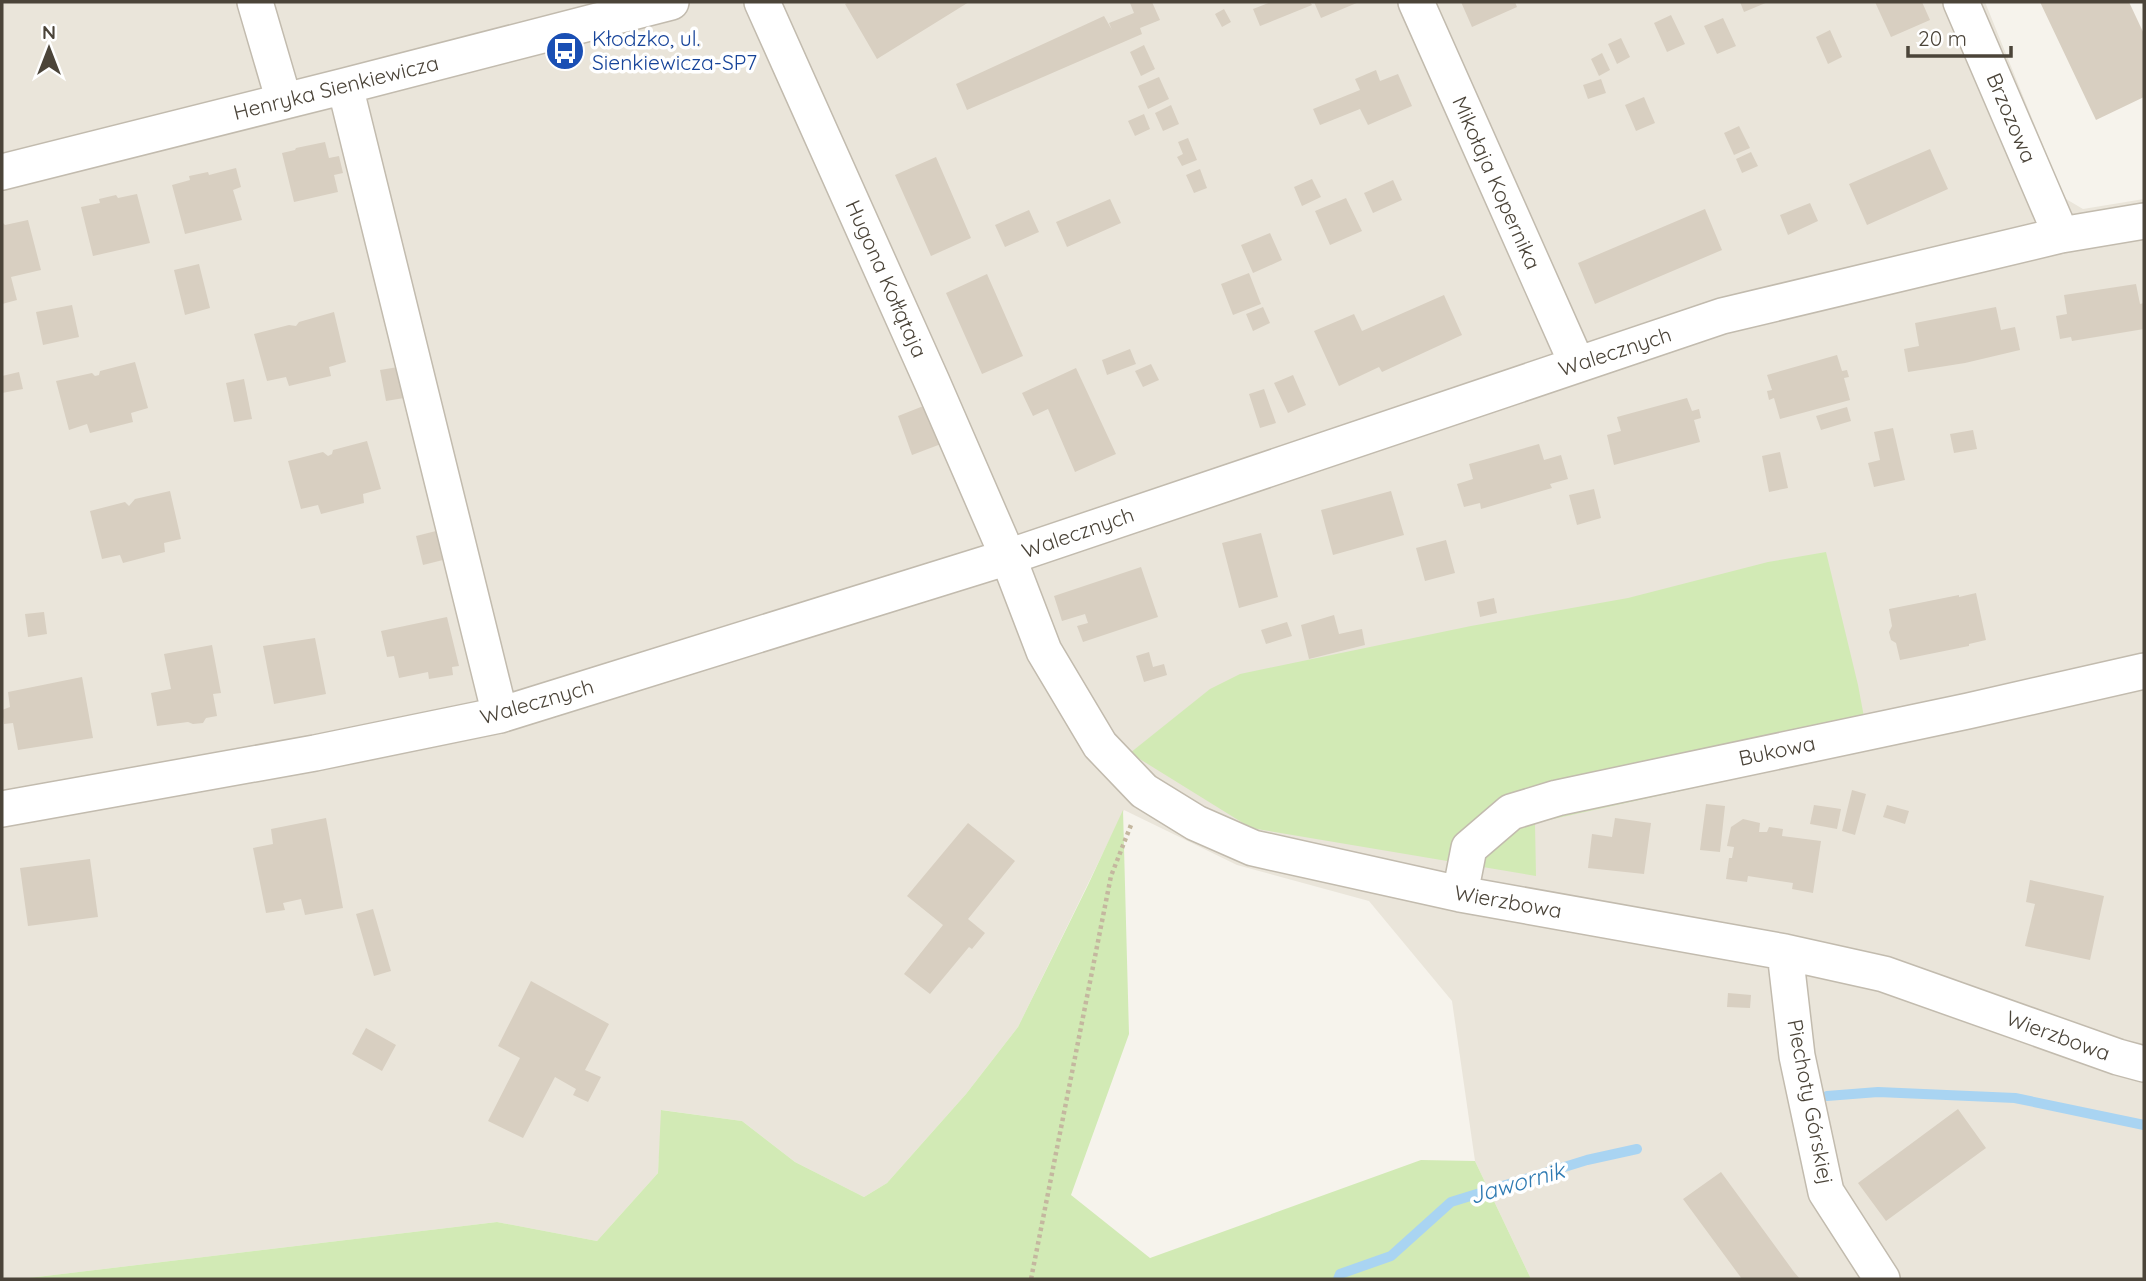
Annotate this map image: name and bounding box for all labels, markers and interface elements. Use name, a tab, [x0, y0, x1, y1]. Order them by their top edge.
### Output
north arrow	[14, 14, 84, 84]
scale bar	[1908, 14, 2011, 58]
text: N	[42, 20, 56, 44]
place label: Kłodzko, ul. Sienkiewicza-SP7	[592, 25, 757, 75]
text: 20 m	[1918, 25, 1967, 51]
bus stop icon: Kłodzko, ul. Sienkiewicza-SP7	[544, 30, 586, 72]
street label: Henryka Sienkiewicza	[230, 49, 441, 125]
street label: Brzozowa	[1981, 69, 2042, 167]
street label: Mikołaja Kopernika	[1447, 92, 1547, 273]
street label: Hugona Kołłątaja	[840, 196, 933, 361]
street label: Walecznych	[1555, 321, 1674, 381]
street label: Walecznych	[1018, 501, 1137, 563]
street label: Walecznych	[477, 672, 597, 730]
street label: Bukowa	[1736, 729, 1817, 771]
street label: Wierzbowa	[1452, 879, 1564, 923]
street label: Wierzbowa	[2003, 1004, 2114, 1066]
street label: Piechoty Górskiej	[1782, 1017, 1840, 1187]
water label: Jawornik	[1466, 1155, 1569, 1210]

